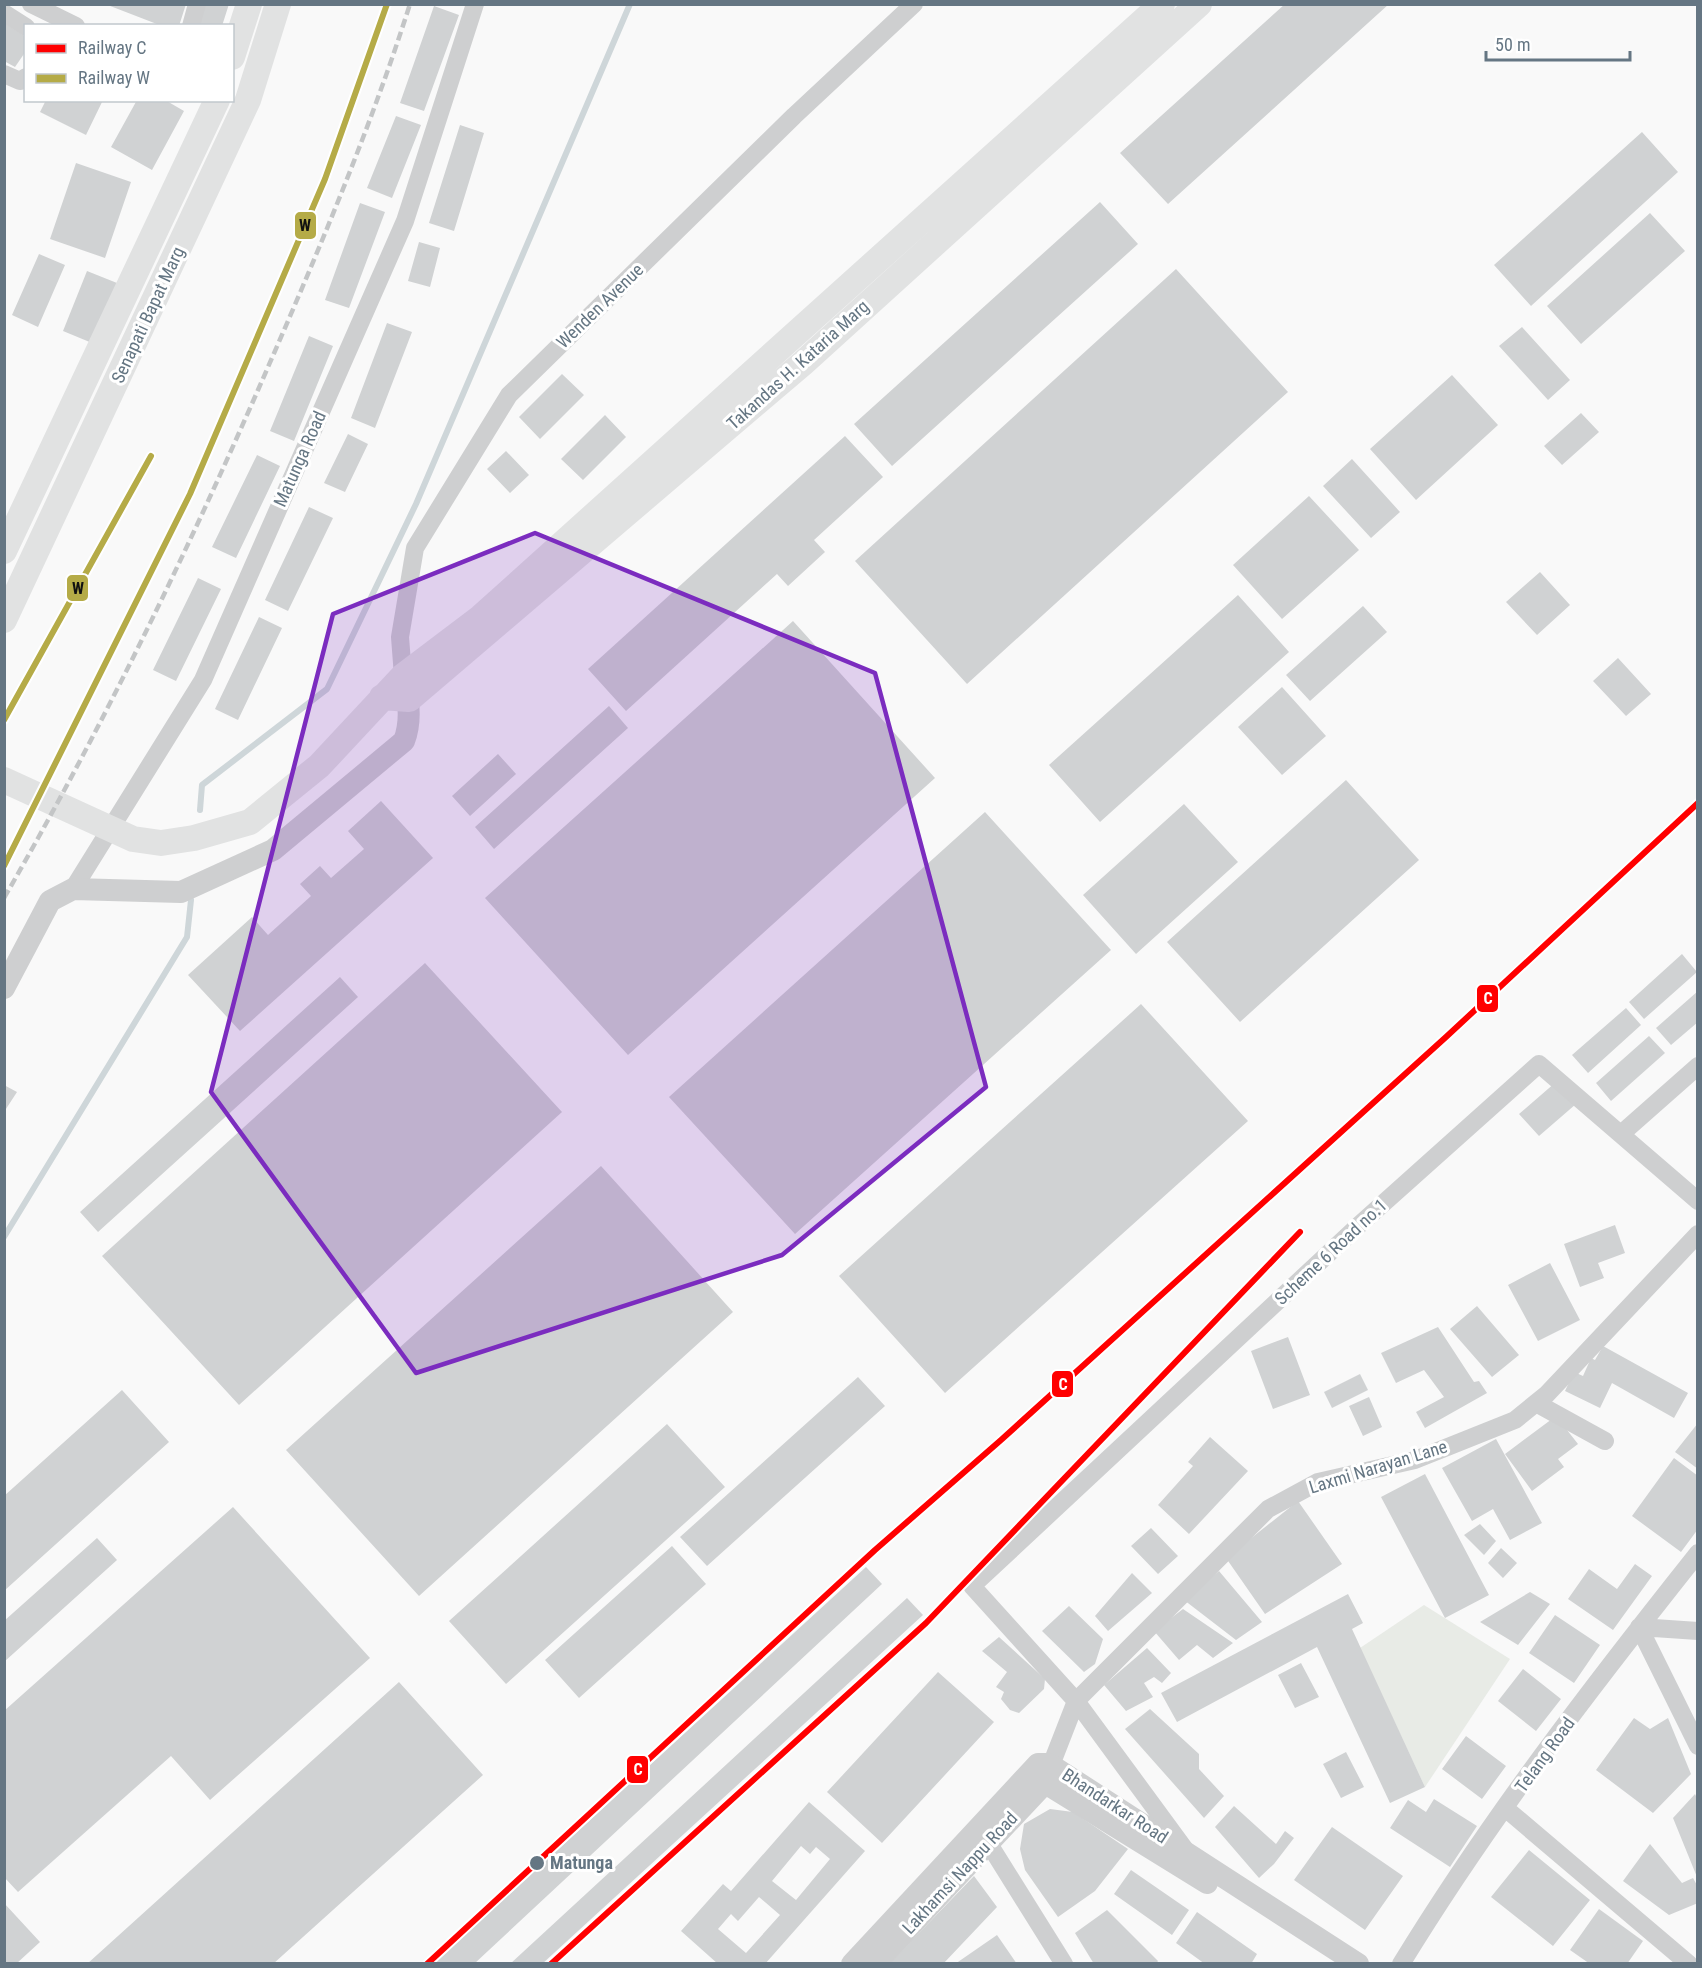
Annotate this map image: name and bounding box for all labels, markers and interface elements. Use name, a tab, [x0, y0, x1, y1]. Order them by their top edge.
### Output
legend	[24, 24, 234, 102]
scale bar	[1486, 24, 1630, 62]
text: 50 m	[1495, 34, 1530, 55]
text: Railway C	[78, 37, 146, 58]
text: Railway W	[78, 67, 150, 88]
line badge: W	[294, 211, 317, 240]
text: W	[299, 216, 311, 235]
street label: Senapati Bapat Marg	[107, 243, 188, 386]
street label: Wenden Avenue	[552, 259, 647, 352]
street label: Takandas H. Kataria Marg	[722, 295, 873, 434]
street label: Matunga Road	[269, 408, 330, 510]
line badge: W	[66, 574, 89, 602]
text: W	[72, 579, 84, 598]
line badge: C	[1476, 984, 1499, 1013]
text: C	[1483, 989, 1493, 1008]
street label: Scheme 6 Road no.1	[1270, 1194, 1391, 1309]
line badge: C	[1051, 1370, 1074, 1398]
text: C	[1058, 1375, 1068, 1394]
street label: Laxmi Narayan Lane	[1306, 1436, 1450, 1498]
street label: Telang Road	[1510, 1713, 1579, 1796]
line badge: C	[626, 1755, 649, 1784]
text: C	[633, 1760, 643, 1779]
street label: Bhandarkar Road	[1059, 1764, 1172, 1847]
street label: Lakhamsi Nappu Road	[898, 1807, 1022, 1938]
place label: Matunga	[550, 1852, 613, 1873]
marker: Matunga	[528, 1854, 546, 1872]

